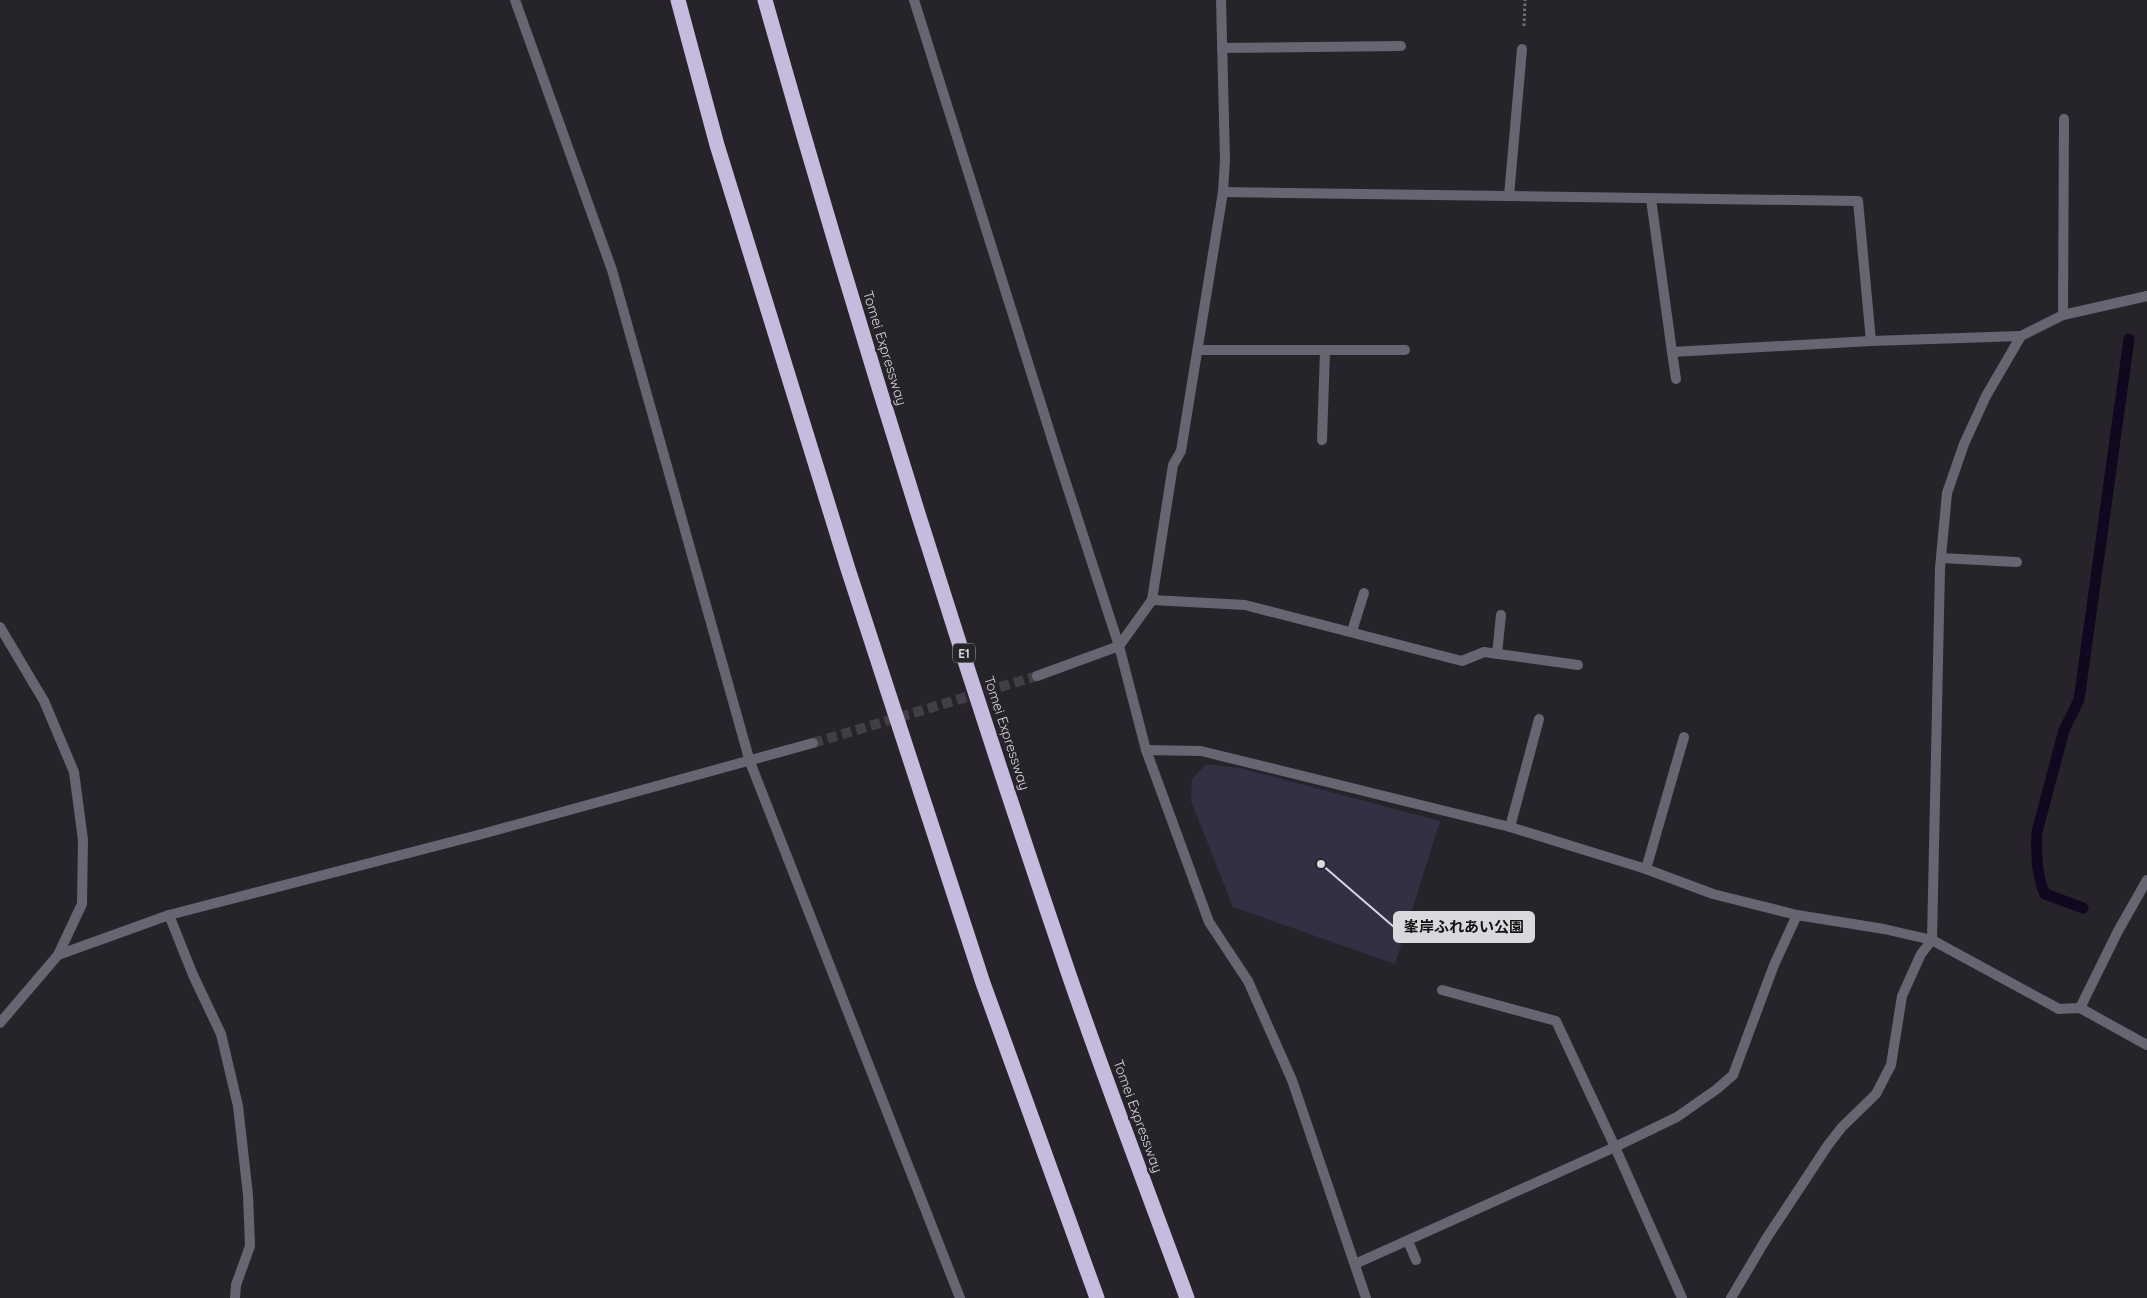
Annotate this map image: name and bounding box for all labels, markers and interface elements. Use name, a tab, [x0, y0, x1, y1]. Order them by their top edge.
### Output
street label: Tomei Expressway	[859, 288, 911, 408]
road number: E1	[953, 644, 975, 662]
street label: Tomei Expressway	[980, 674, 1034, 792]
callout: 峯岸ふれあい公園	[1394, 912, 1534, 942]
text: 峯岸ふれあい公園	[1404, 917, 1524, 936]
street label: Tomei Expressway	[1109, 1057, 1167, 1175]

